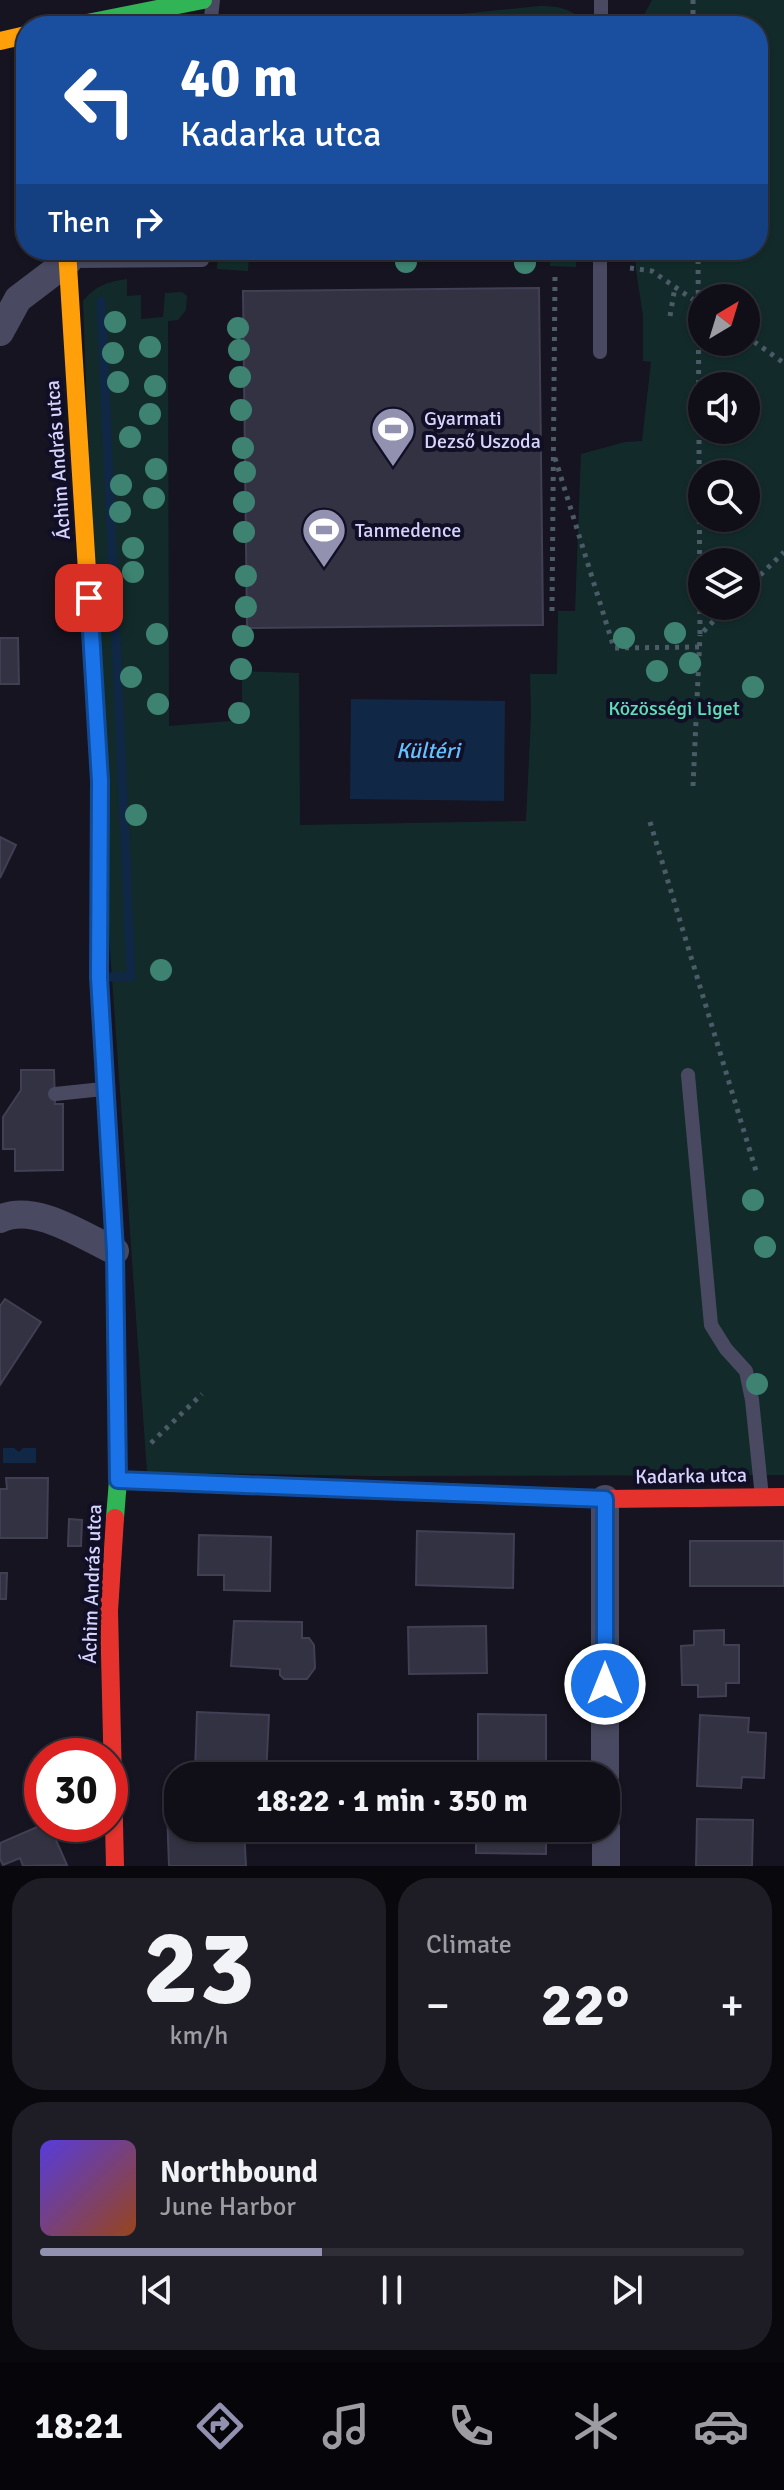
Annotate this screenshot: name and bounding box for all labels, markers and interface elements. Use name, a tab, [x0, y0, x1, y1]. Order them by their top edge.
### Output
text: 40 m	[180, 43, 298, 112]
icon: left	[48, 48, 152, 152]
text: Kadarka utca	[180, 112, 382, 157]
icon: right	[126, 200, 170, 244]
text: Then	[48, 204, 110, 241]
north arrow	[688, 284, 760, 356]
map controls	[688, 284, 760, 620]
button: sound	[688, 372, 760, 444]
street label: Áchim András utca	[40, 379, 76, 541]
sports icon: Gyarmati Dezső Uszoda	[369, 405, 417, 468]
place label: Gyarmati Dezső Uszoda	[424, 406, 541, 454]
button: search	[688, 460, 760, 532]
sports icon: Tanmedence	[300, 506, 348, 569]
place label: Tanmedence	[355, 518, 461, 543]
button: layers	[688, 548, 760, 620]
pin	[55, 564, 123, 632]
icon: arrive	[67, 576, 111, 620]
park label: Közösségi Liget	[608, 696, 740, 721]
water label: Kültéri	[396, 737, 462, 764]
street label: Kadarka utca	[635, 1463, 747, 1489]
street label: Áchim András utca	[77, 1504, 107, 1664]
position arrow	[563, 1642, 647, 1726]
speed limit sign: 30	[24, 1738, 128, 1842]
text: 18:22 · 1 min · 350 m	[256, 1783, 528, 1820]
text: 23	[143, 1904, 255, 2032]
text: Climate	[426, 1929, 512, 1961]
text: 22°	[541, 1969, 629, 2043]
text: −	[426, 1979, 450, 2033]
text: +	[720, 1979, 744, 2033]
text: km/h	[170, 2020, 228, 2052]
text: Northbound	[160, 2154, 318, 2191]
text: June Harbor	[160, 2191, 296, 2223]
icon: previous	[135, 2268, 179, 2312]
icon: pause	[370, 2268, 414, 2312]
icon: next	[605, 2268, 649, 2312]
icon: directions	[192, 2398, 248, 2454]
icon: music	[318, 2398, 374, 2454]
icon: phone	[443, 2398, 499, 2454]
icon: climate	[568, 2398, 624, 2454]
icon: car	[693, 2398, 749, 2454]
text: 18:21	[35, 2404, 123, 2449]

